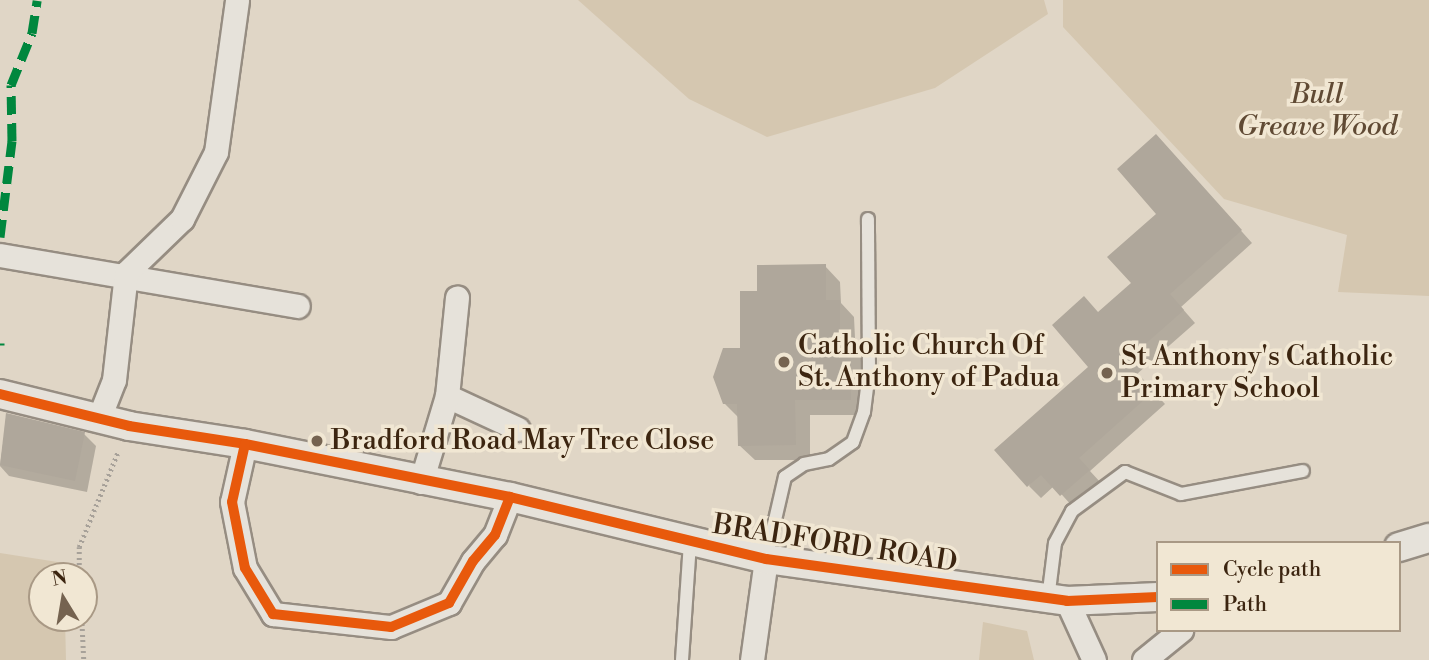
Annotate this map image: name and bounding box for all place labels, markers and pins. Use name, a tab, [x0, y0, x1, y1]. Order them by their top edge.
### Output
place label: Catholic Church Of St. Anthony of Padua	[798, 329, 1060, 395]
place label: St Anthony's Catholic Primary School	[1121, 340, 1393, 406]
marker: Catholic Church Of St. Anthony of Padua	[776, 354, 792, 370]
marker: St Anthony's Catholic Primary School	[1099, 365, 1115, 381]
place label: Bradford Road May Tree Close	[331, 424, 714, 458]
marker: Bradford Road May Tree Close	[309, 433, 325, 449]

